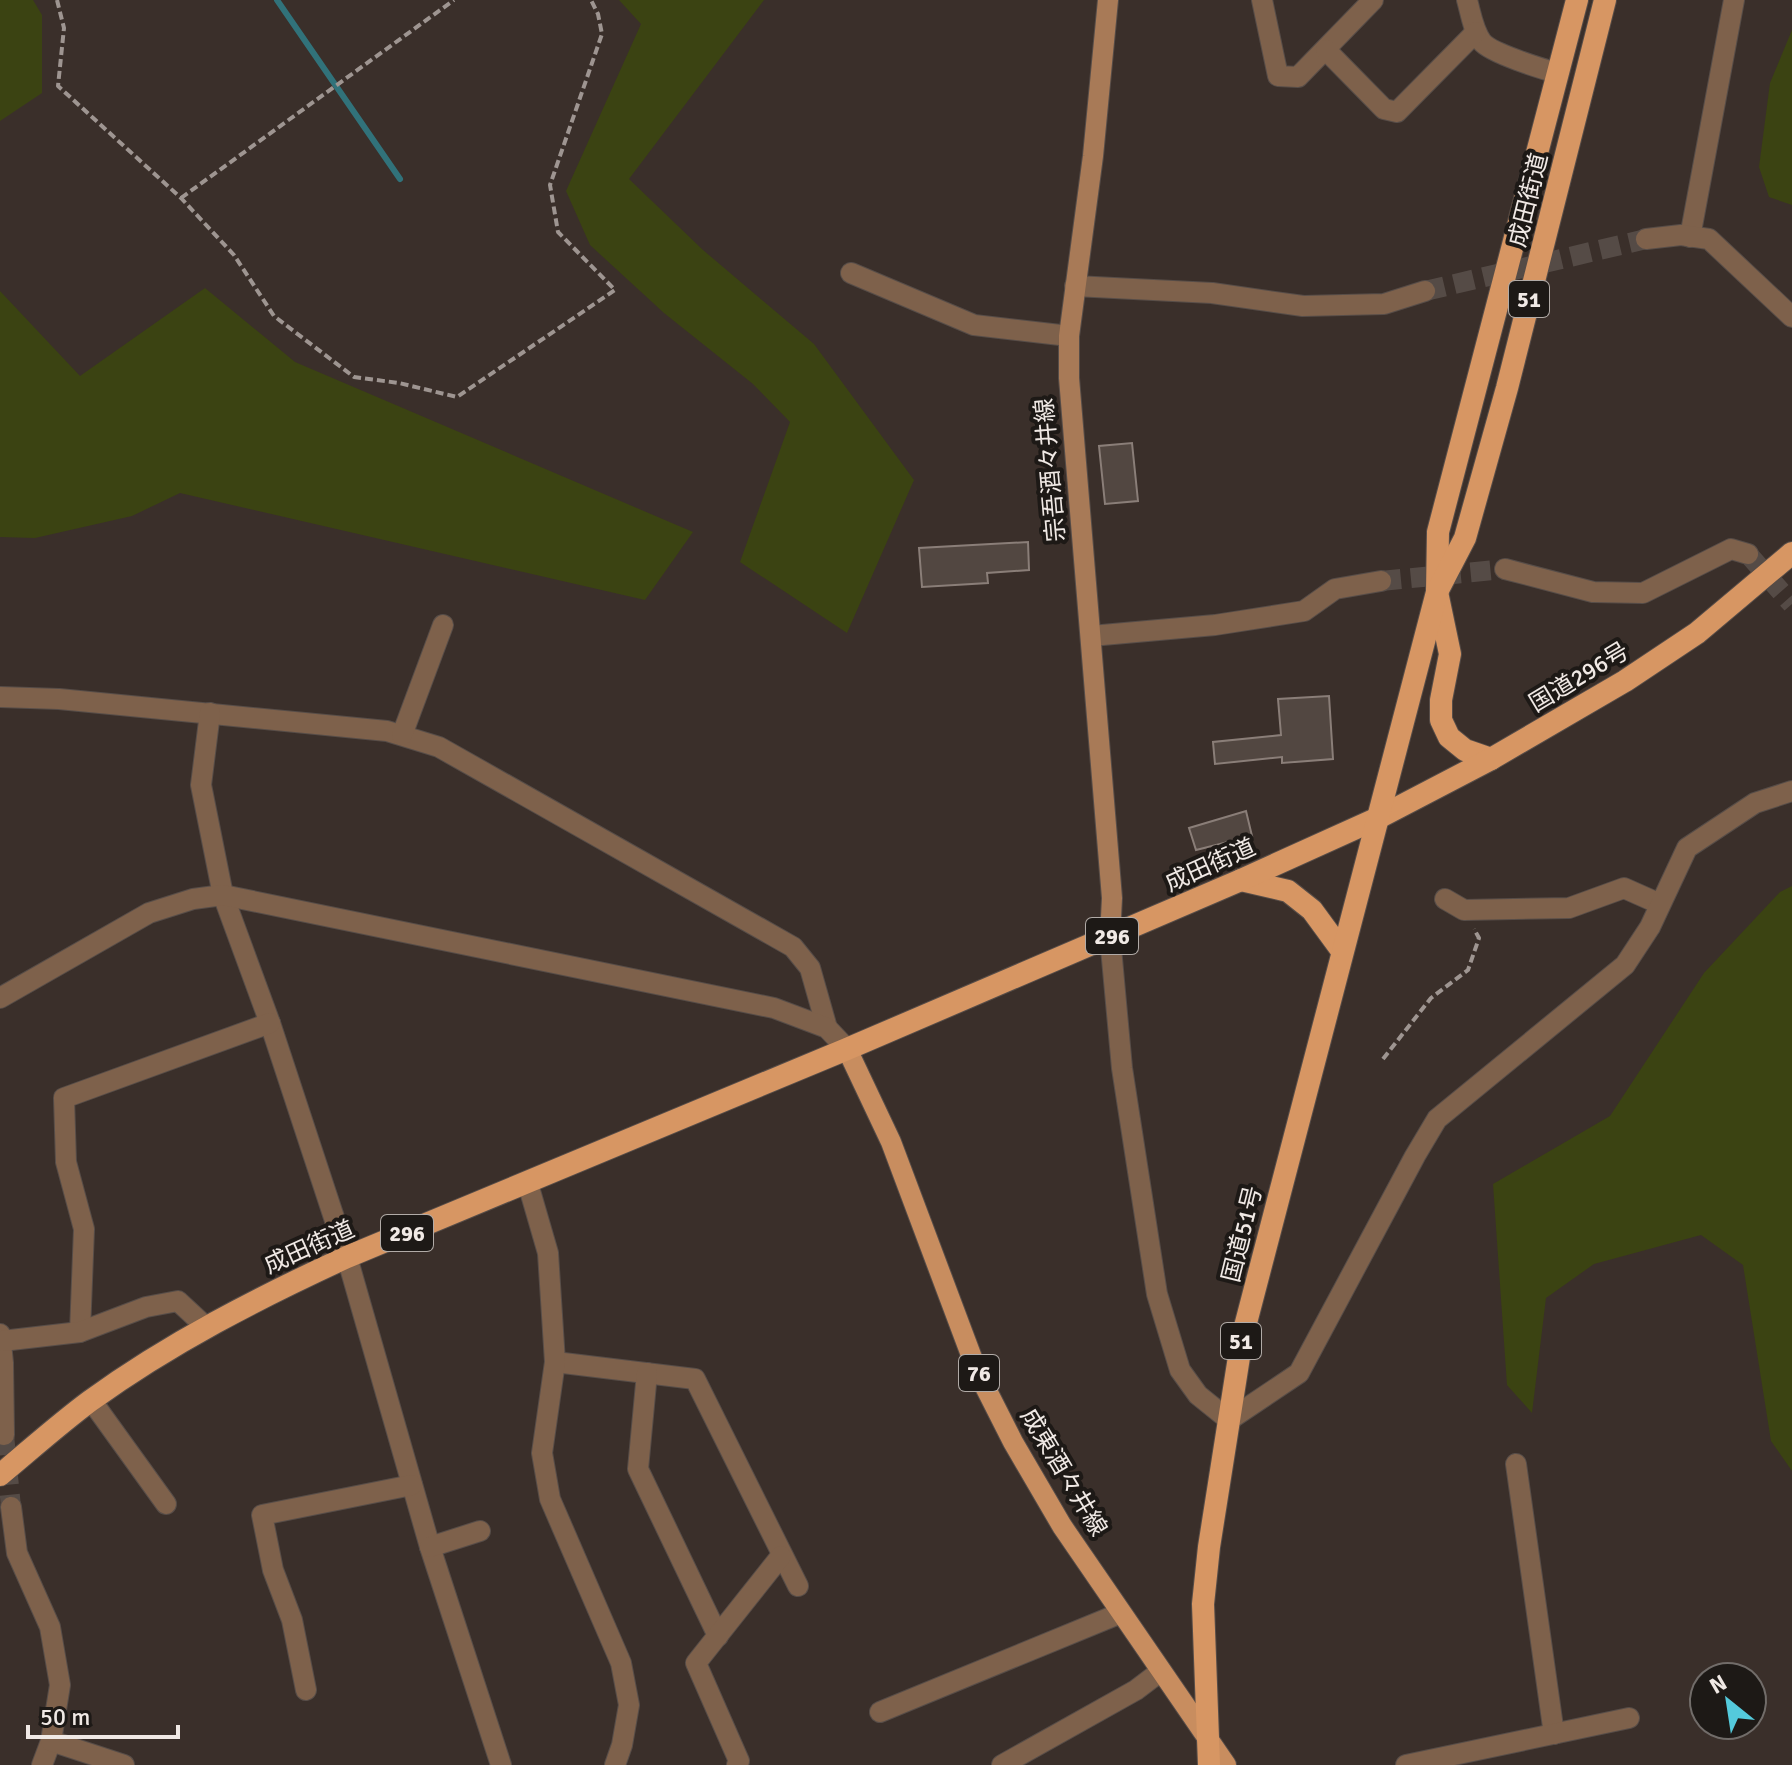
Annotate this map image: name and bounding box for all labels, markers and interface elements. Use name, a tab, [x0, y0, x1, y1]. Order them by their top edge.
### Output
street label: 成田街道	[1502, 150, 1554, 250]
road number: 51	[1509, 281, 1549, 317]
street label: 宗吾酒々井線	[1029, 397, 1071, 543]
street label: 国道296号	[1524, 636, 1634, 718]
street label: 成田街道	[1160, 832, 1260, 898]
road number: 296	[1086, 918, 1138, 954]
street label: 国道51号	[1216, 1183, 1268, 1285]
street label: 成田街道	[259, 1214, 359, 1280]
road number: 296	[381, 1215, 433, 1251]
road number: 51	[1221, 1323, 1261, 1359]
road number: 76	[959, 1355, 999, 1391]
street label: 成東酒々井線	[1014, 1403, 1114, 1541]
north arrow	[1688, 1661, 1768, 1741]
text: N	[1705, 1669, 1732, 1700]
scale bar	[28, 1689, 178, 1739]
text: 50 m	[40, 1702, 90, 1732]

